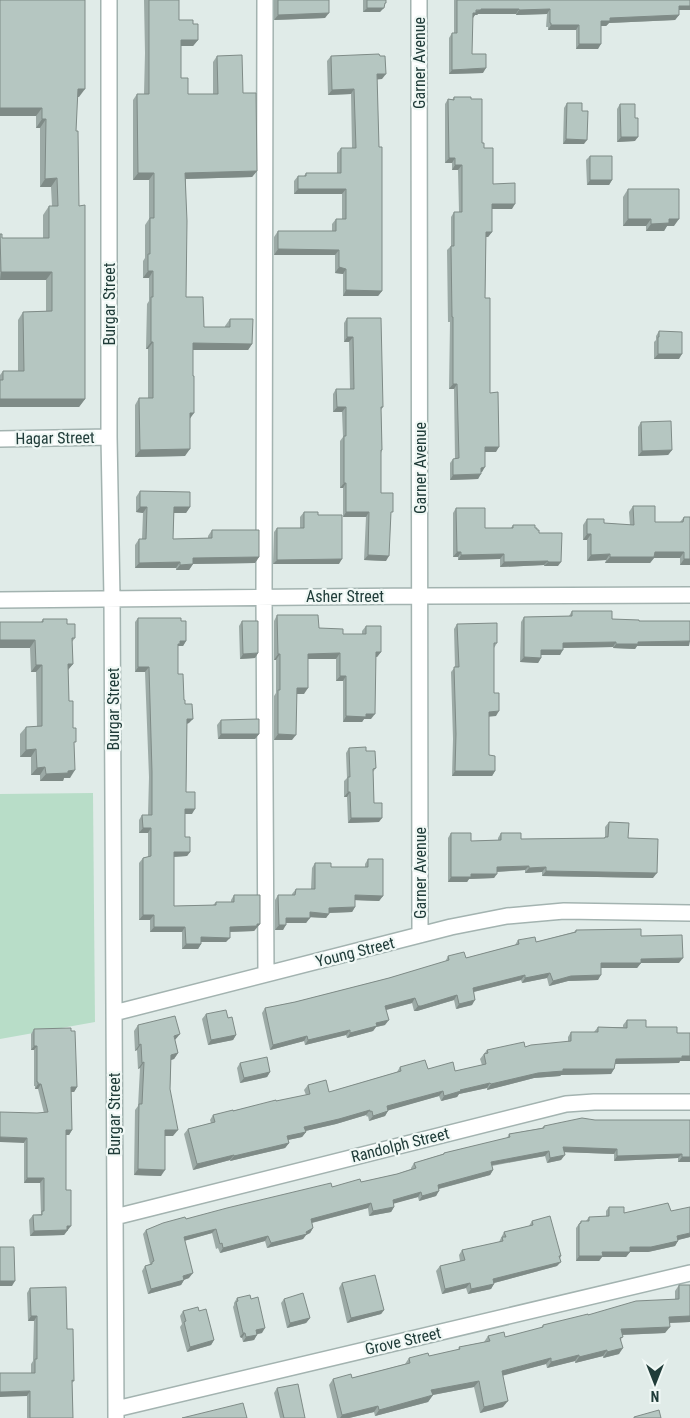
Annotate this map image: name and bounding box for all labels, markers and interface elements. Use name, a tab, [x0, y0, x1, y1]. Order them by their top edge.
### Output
street label: Garner Avenue	[410, 17, 429, 109]
street label: Burgar Street	[100, 262, 119, 345]
street label: Garner Avenue	[411, 422, 430, 514]
street label: Hagar Street	[15, 428, 95, 448]
street label: Asher Street	[306, 587, 384, 606]
street label: Burgar Street	[104, 667, 123, 750]
street label: Garner Avenue	[411, 827, 430, 919]
street label: Young Street	[314, 933, 397, 971]
street label: Burgar Street	[105, 1072, 124, 1155]
street label: Randolph Street	[349, 1124, 451, 1166]
street label: Grove Street	[363, 1323, 443, 1359]
north arrow	[630, 1358, 680, 1408]
text: N	[651, 1388, 659, 1404]

